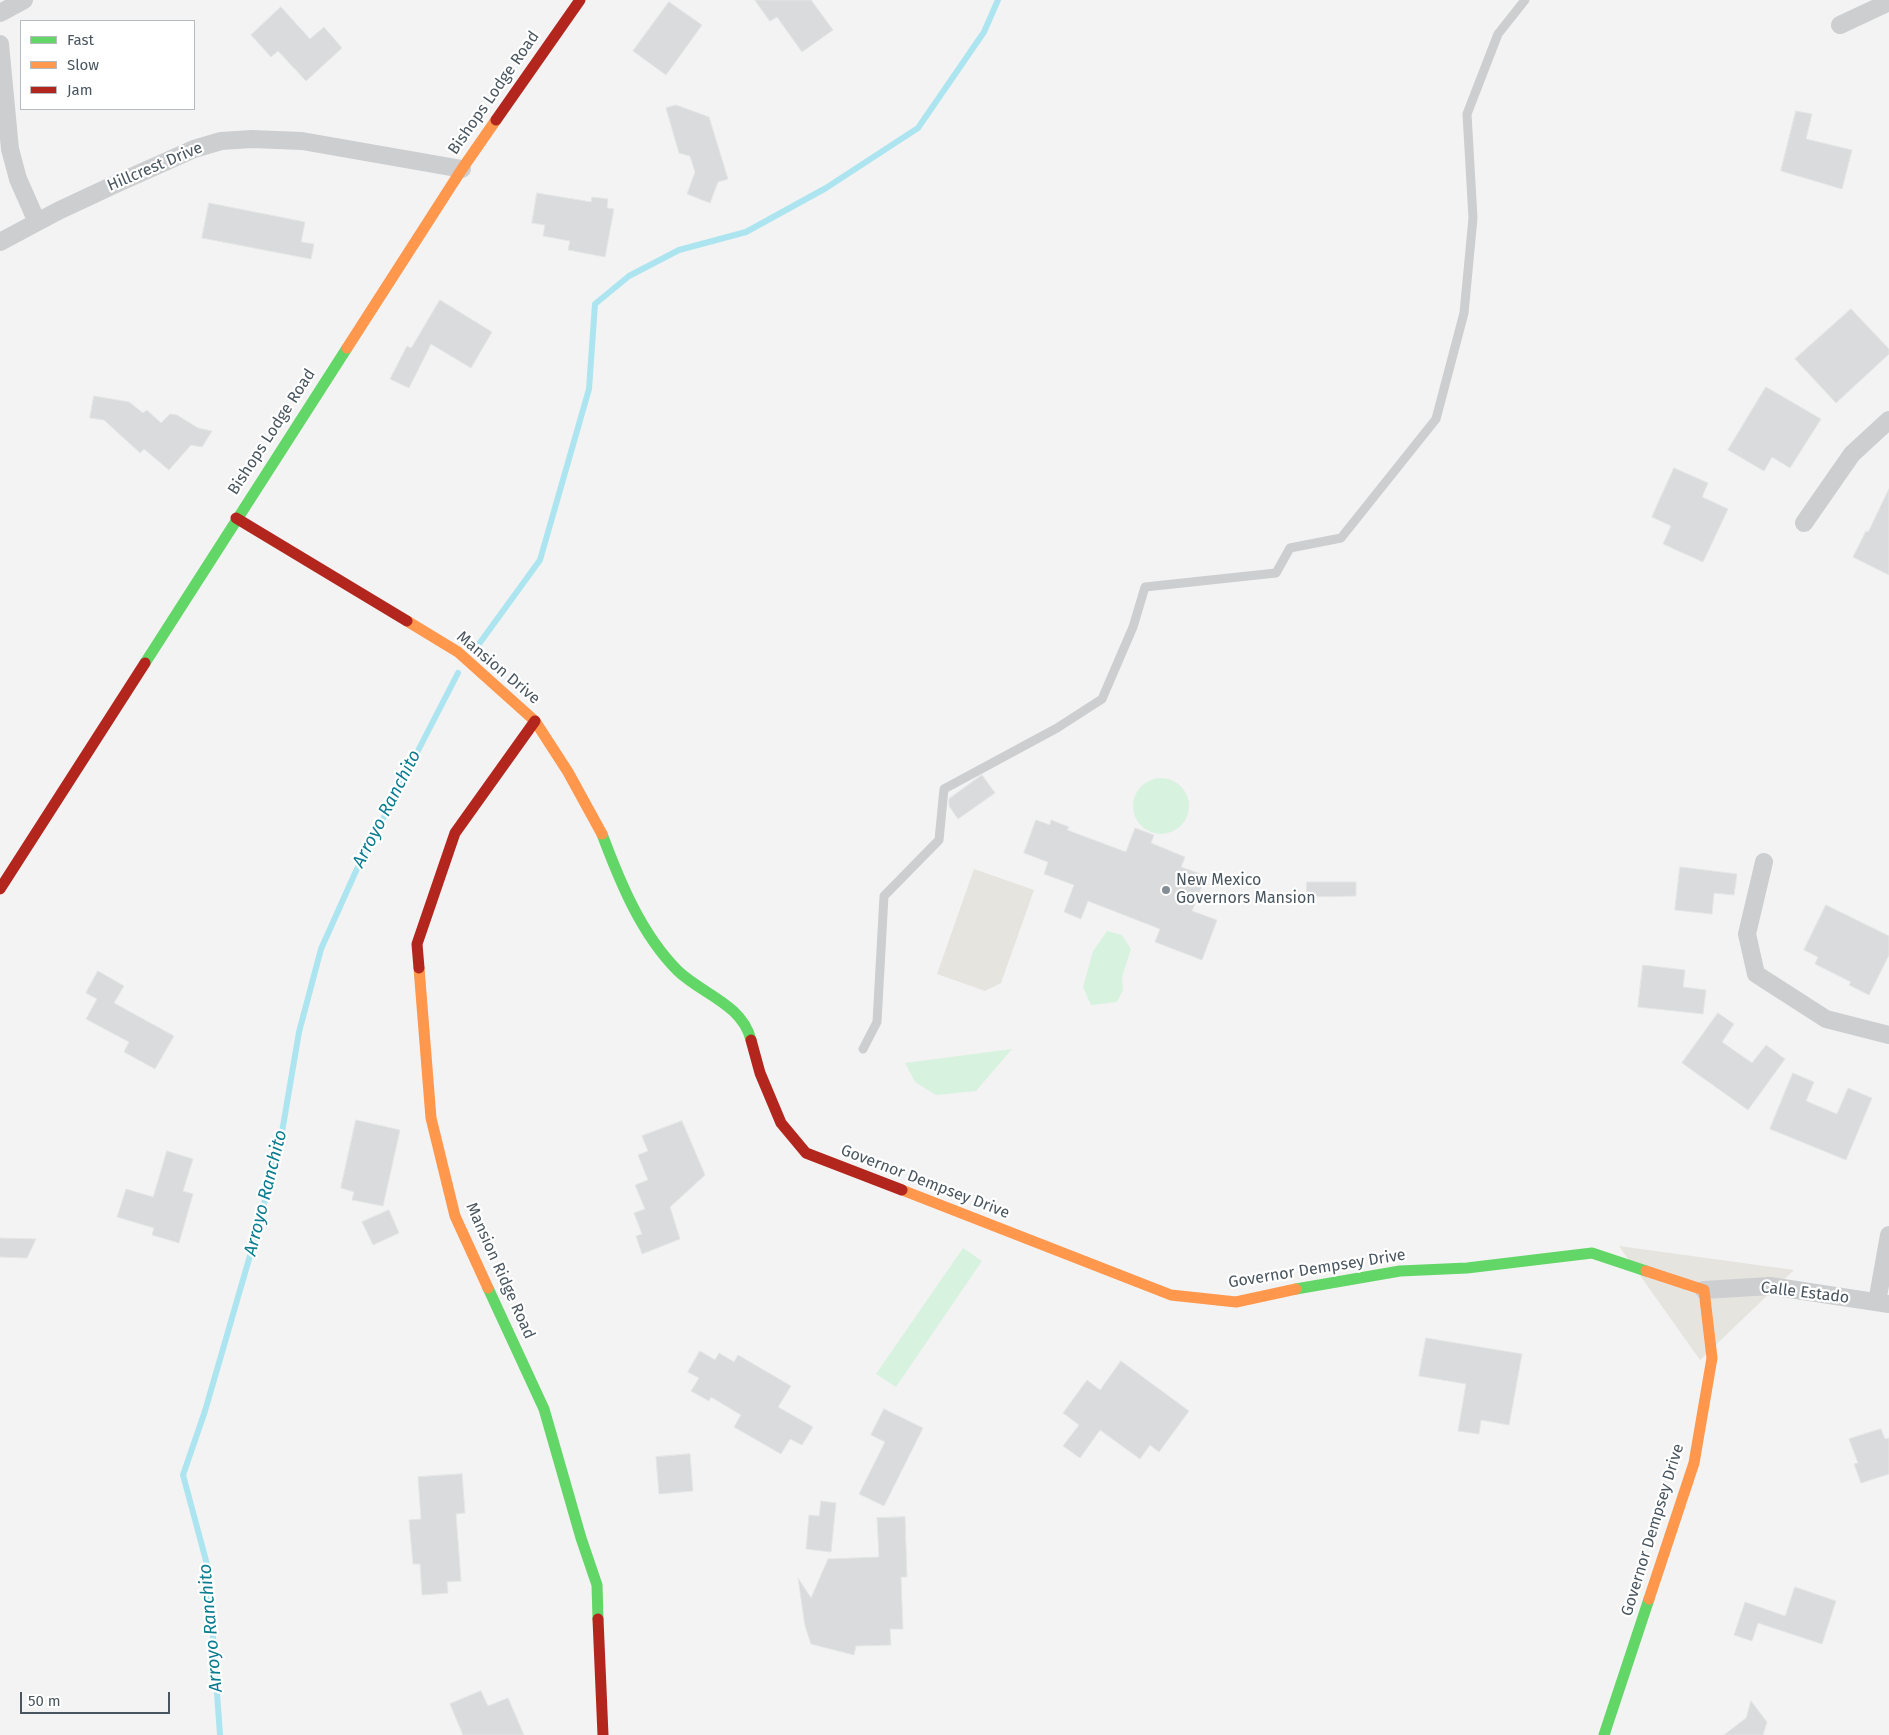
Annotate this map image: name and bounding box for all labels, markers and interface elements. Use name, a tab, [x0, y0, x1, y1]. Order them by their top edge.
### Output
legend	[20, 20, 195, 110]
street label: Bishops Lodge Road	[444, 28, 544, 158]
text: Fast	[67, 31, 94, 49]
text: Slow	[67, 56, 99, 74]
text: Jam	[67, 81, 93, 99]
street label: Hillcrest Drive	[104, 138, 206, 196]
street label: Bishops Lodge Road	[224, 366, 320, 498]
street label: Mansion Drive	[452, 628, 544, 708]
water label: Arroyo Ranchito	[348, 747, 426, 871]
place label: New Mexico Governors Mansion	[1176, 871, 1316, 909]
marker: New Mexico Governors Mansion	[1160, 884, 1172, 896]
water label: Arroyo Ranchito	[240, 1128, 292, 1258]
street label: Governor Dempsey Drive	[838, 1141, 1012, 1223]
street label: Mansion Ridge Road	[461, 1200, 539, 1342]
street label: Governor Dempsey Drive	[1227, 1246, 1407, 1292]
street label: Calle Estado	[1760, 1278, 1850, 1308]
street label: Governor Dempsey Drive	[1618, 1442, 1688, 1618]
water label: Arroyo Ranchito	[195, 1563, 227, 1693]
scale bar	[22, 1682, 172, 1714]
text: 50 m	[28, 1692, 61, 1710]

